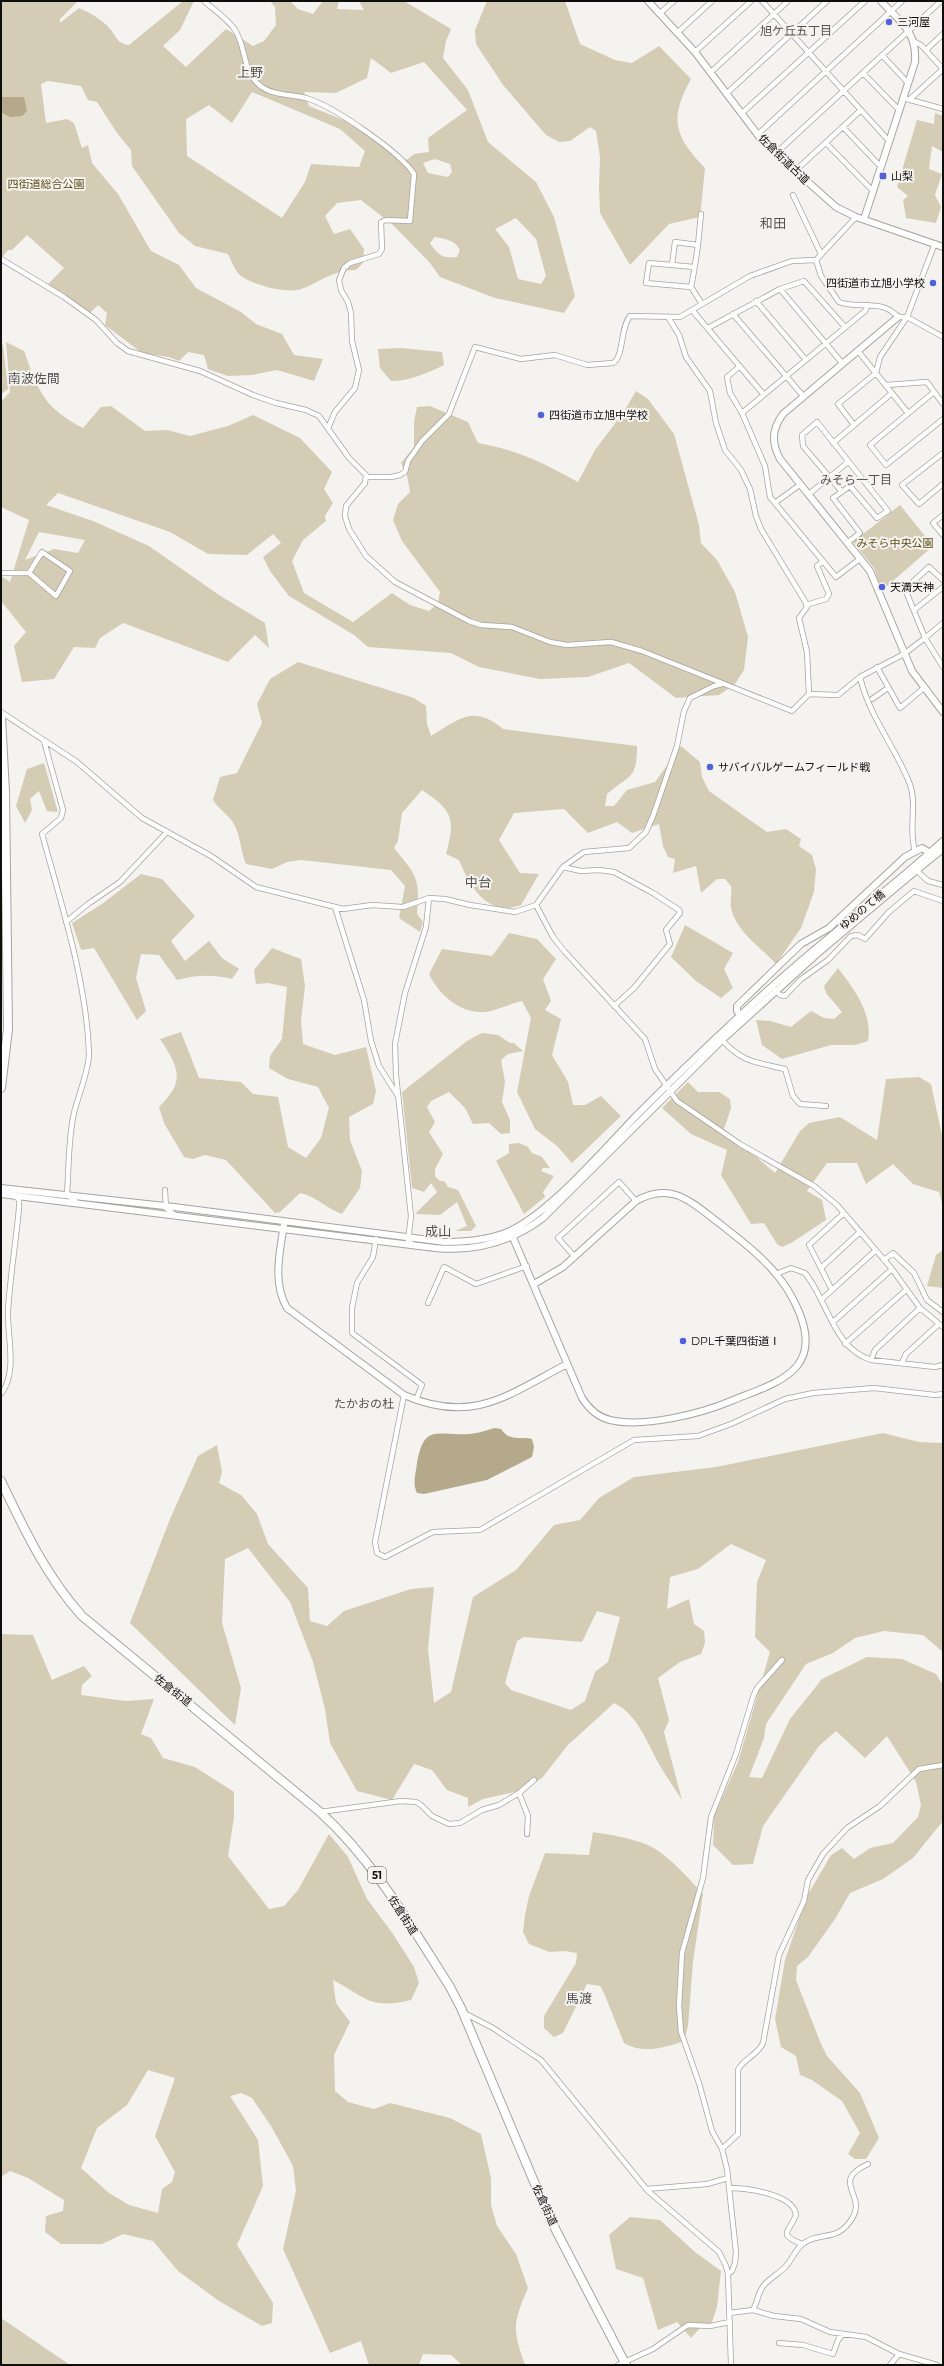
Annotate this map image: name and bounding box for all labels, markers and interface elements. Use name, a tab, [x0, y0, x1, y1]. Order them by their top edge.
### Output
place label: 三河屋	[897, 15, 930, 29]
marker: 三河屋	[884, 17, 894, 27]
district label: 旭ケ丘五丁目	[760, 23, 832, 38]
district label: 上野	[237, 64, 263, 80]
street label: 佐倉街道古道	[755, 131, 813, 187]
place label: 山梨	[891, 169, 913, 183]
marker: 山梨	[878, 171, 888, 181]
park label: 四街道総合公園	[8, 177, 85, 191]
district label: 和田	[760, 215, 786, 231]
place label: 四街道市立旭小学校	[826, 276, 925, 290]
marker: 四街道市立旭小学校	[928, 278, 938, 288]
district label: 南波佐間	[8, 370, 60, 386]
place label: 四街道市立旭中学校	[549, 408, 648, 422]
marker: 四街道市立旭中学校	[536, 410, 546, 420]
district label: みそら一丁目	[820, 472, 892, 487]
park label: みそら中央公園	[857, 536, 934, 550]
place label: 天満天神	[890, 580, 934, 594]
marker: 天満天神	[877, 582, 887, 592]
place label: サバイバルゲームフィールド戦	[718, 760, 870, 774]
marker: サバイバルゲームフィールド戦	[705, 762, 715, 772]
district label: 中台	[465, 874, 491, 890]
street label: ゆめのて橋	[836, 887, 888, 933]
district label: 成山	[425, 1223, 451, 1239]
place label: DPL千葉四街道Ⅰ	[691, 1334, 780, 1348]
marker: DPL千葉四街道Ⅰ	[678, 1336, 688, 1346]
district label: たかおの杜	[334, 1396, 394, 1411]
street label: 佐倉街道	[151, 1671, 195, 1709]
road number: 51	[368, 1867, 386, 1883]
street label: 佐倉街道	[385, 1893, 421, 1937]
district label: 馬渡	[566, 1990, 592, 2006]
street label: 佐倉街道	[529, 2182, 561, 2228]

